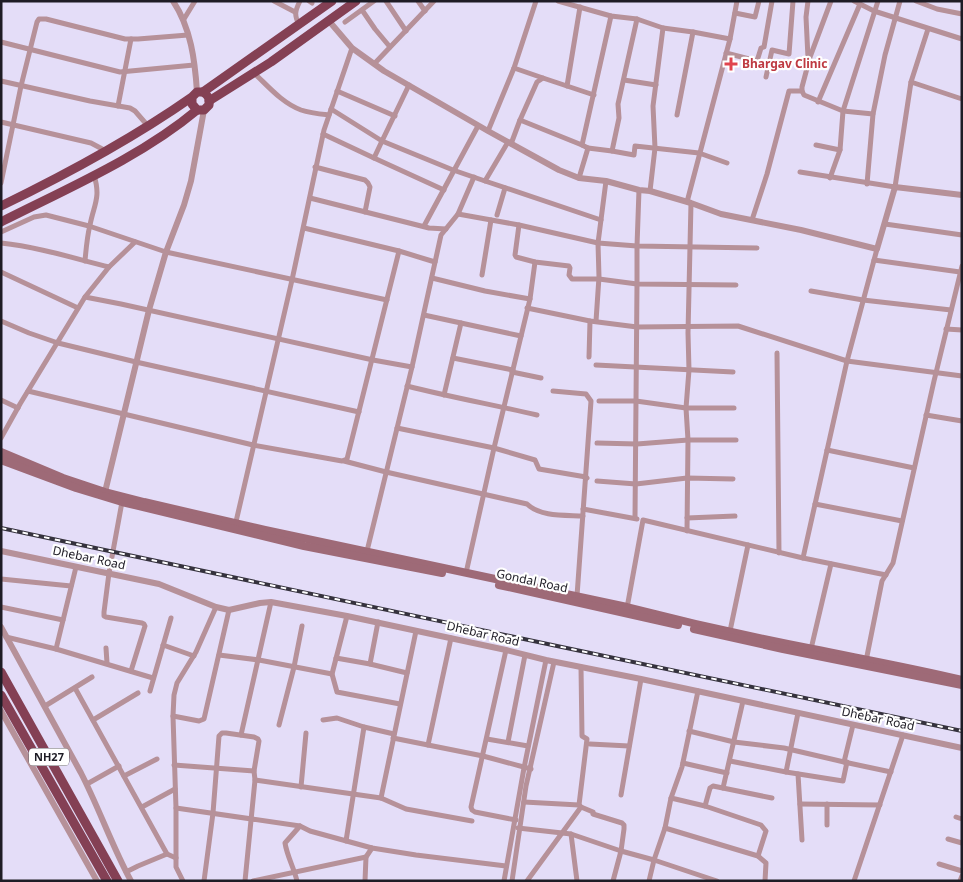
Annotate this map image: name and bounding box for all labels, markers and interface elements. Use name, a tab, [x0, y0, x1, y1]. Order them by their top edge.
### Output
place label: Bhargav Clinic	[742, 55, 827, 72]
marker: Bhargav Clinic	[724, 57, 738, 71]
street label: Dhebar Road	[51, 542, 127, 574]
street label: Gondal Road	[495, 565, 569, 596]
street label: Dhebar Road	[445, 617, 521, 650]
street label: Dhebar Road	[840, 703, 916, 735]
road number: NH27	[29, 749, 69, 766]

